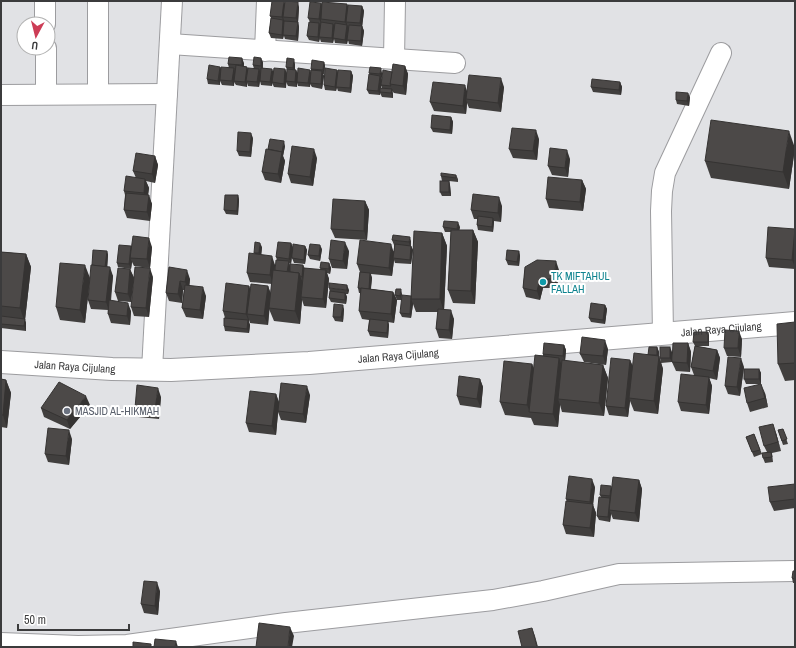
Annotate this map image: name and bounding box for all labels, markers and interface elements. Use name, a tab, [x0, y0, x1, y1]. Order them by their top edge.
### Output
north arrow	[16, 16, 56, 56]
text: U	[31, 39, 39, 53]
place label: TK MIFTAHUL FALLAH	[551, 269, 609, 296]
marker: TK MIFTAHUL FALLAH	[538, 277, 548, 287]
street label: Jalan Raya Cijulang	[680, 319, 762, 339]
street label: Jalan Raya Cijulang	[357, 345, 439, 366]
street label: Jalan Raya Cijulang	[34, 357, 115, 376]
place label: MASJID AL-HIKMAH	[75, 404, 159, 418]
marker: MASJID AL-HIKMAH	[62, 406, 72, 416]
scale bar	[18, 606, 129, 632]
text: 50 m	[24, 612, 46, 628]

